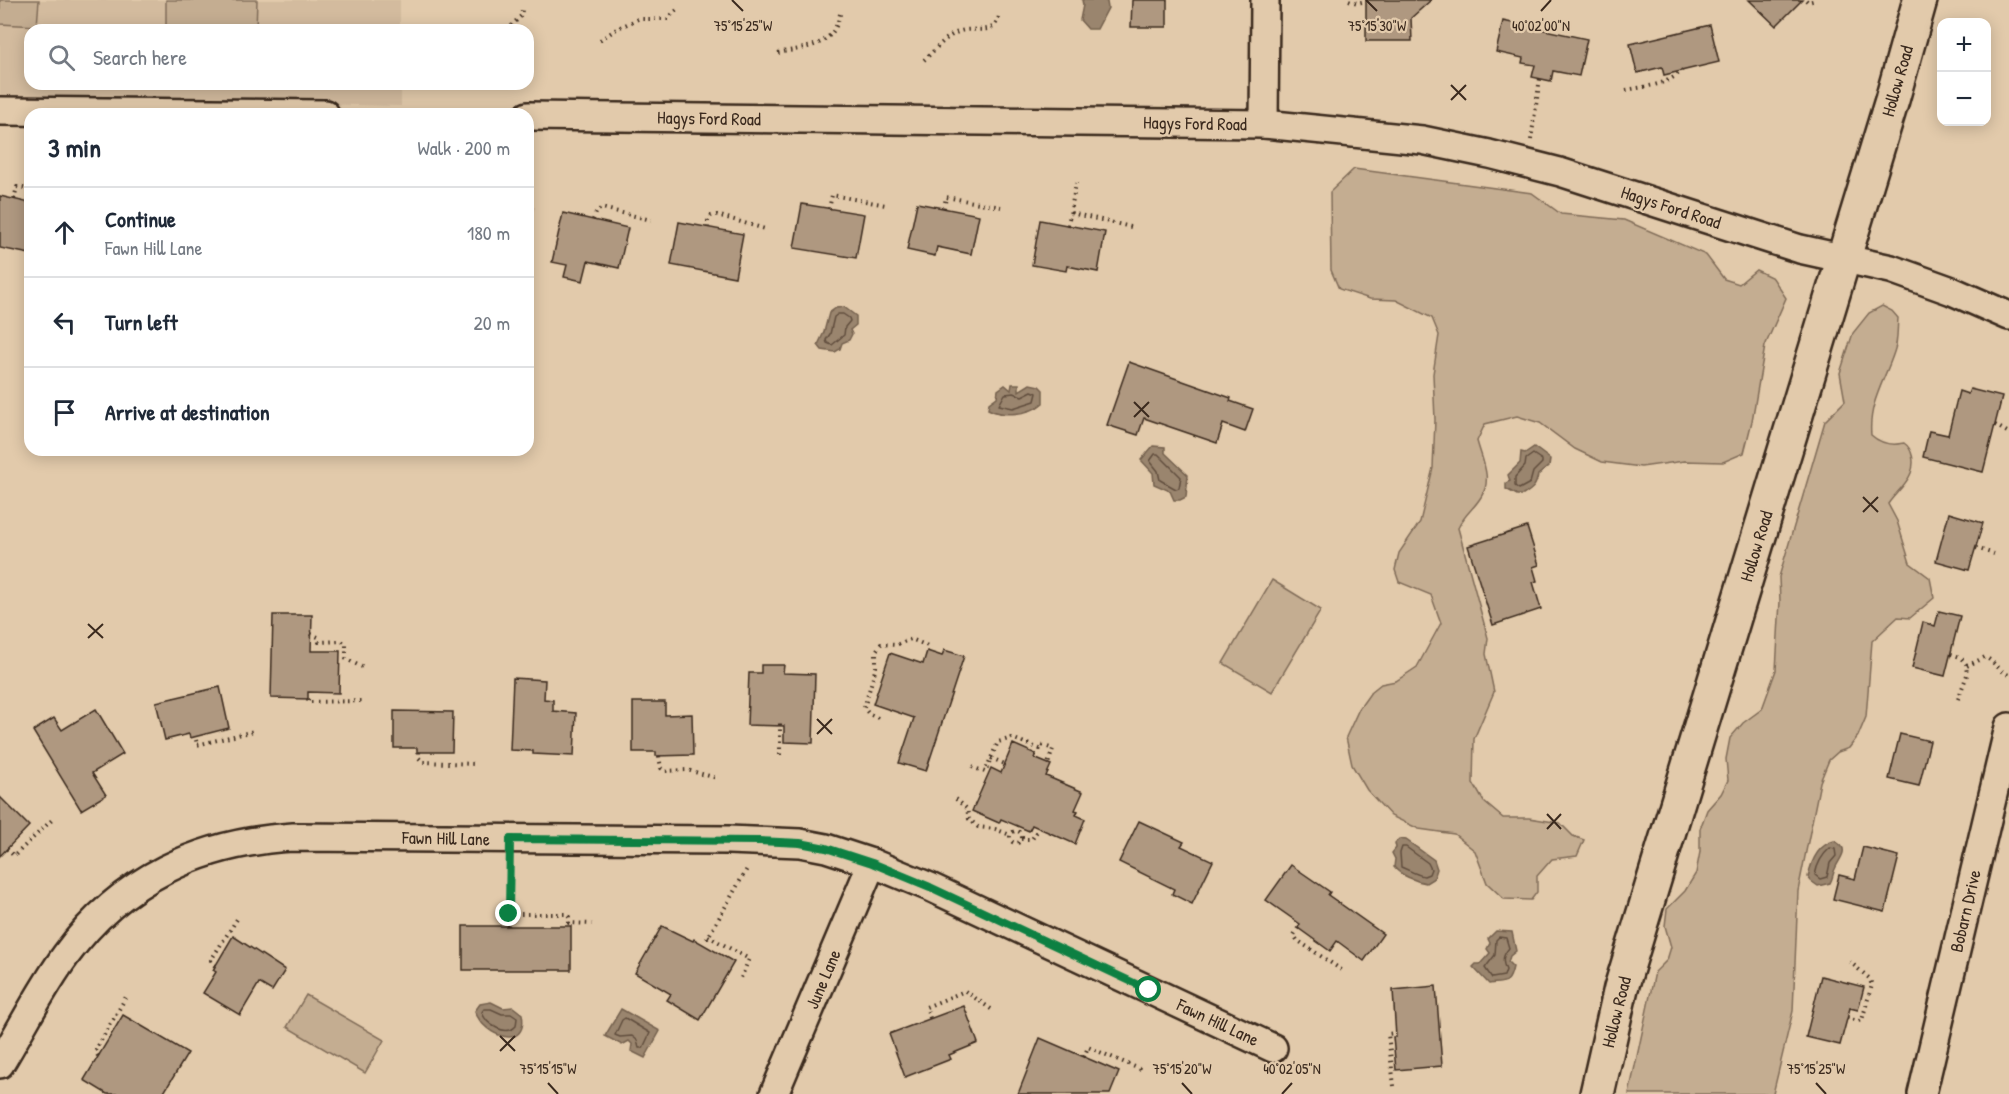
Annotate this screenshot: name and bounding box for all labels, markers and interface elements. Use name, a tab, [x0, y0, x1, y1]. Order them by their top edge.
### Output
text: 75°15'25"W	[714, 15, 773, 36]
text: 75°15'30"W	[1348, 15, 1407, 36]
text: 40°02'00"N	[1512, 15, 1570, 36]
map controls	[1937, 18, 1991, 126]
button: +	[1937, 18, 1991, 72]
search box	[24, 24, 534, 90]
icon: search	[45, 41, 78, 74]
text: Search here	[93, 42, 187, 72]
street label: Hollow Road	[1875, 43, 1919, 119]
button: −	[1937, 72, 1991, 126]
street label: Hagys Ford Road	[657, 105, 761, 131]
street label: Hagys Ford Road	[1143, 110, 1247, 136]
text: 3 min	[48, 130, 101, 165]
text: Walk · 200 m	[418, 134, 510, 161]
street label: Hagys Ford Road	[1618, 179, 1724, 235]
text: Continue	[105, 204, 176, 234]
icon: ahead	[48, 216, 81, 249]
text: 180 m	[467, 219, 510, 246]
text: Fawn Hill Lane	[105, 234, 203, 261]
icon: left	[48, 306, 81, 339]
text: Turn left	[105, 307, 178, 337]
text: 20 m	[473, 309, 510, 336]
icon: arrive	[48, 396, 81, 429]
text: Arrive at destination	[105, 397, 270, 427]
street label: Hollow Road	[1733, 508, 1779, 584]
street label: Fawn Hill Lane	[401, 825, 490, 851]
street label: Bobarn Drive	[1943, 867, 1987, 955]
route end	[495, 900, 521, 926]
street label: June Lane	[799, 945, 847, 1013]
street label: Hollow Road	[1595, 974, 1637, 1050]
route start	[1135, 976, 1161, 1002]
street label: Fawn Hill Lane	[1172, 992, 1263, 1052]
text: 75°15'15"W	[519, 1058, 577, 1079]
text: 75°15'20"W	[1152, 1058, 1212, 1079]
text: 40°02'05"N	[1263, 1058, 1321, 1079]
text: 75°15'25"W	[1787, 1058, 1846, 1079]

